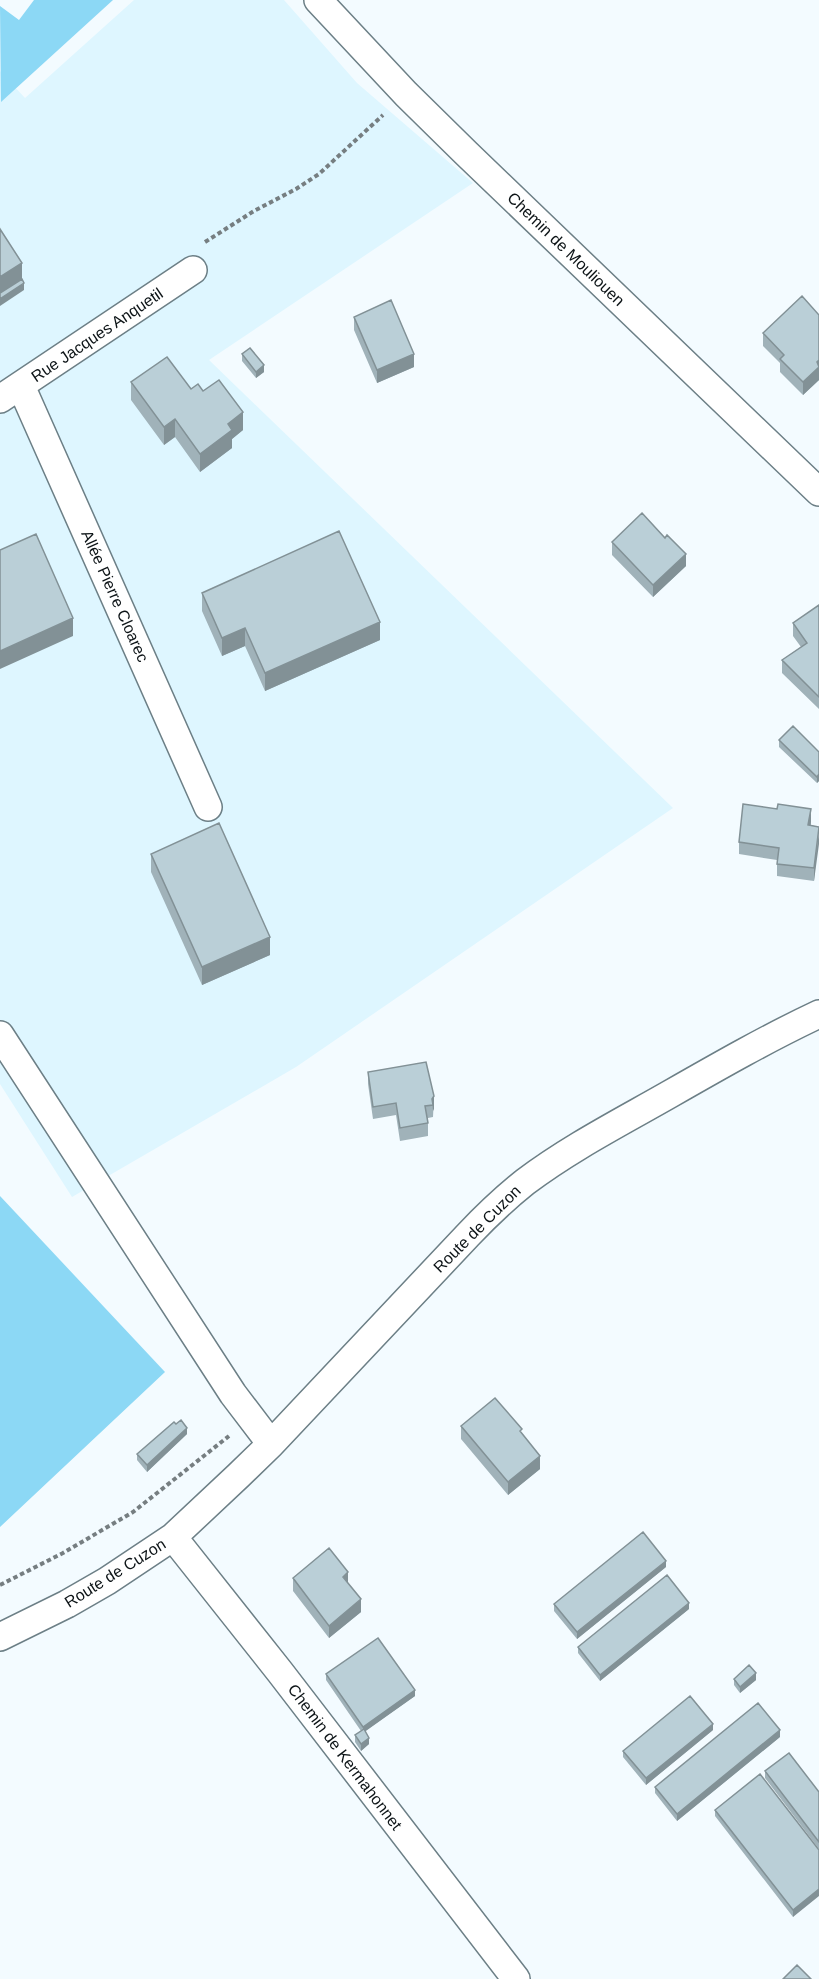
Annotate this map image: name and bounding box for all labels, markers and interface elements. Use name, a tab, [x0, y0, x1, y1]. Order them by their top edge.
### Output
street label: Chemin de Mouliouen	[504, 189, 628, 309]
street label: Rue Jacques Anquetil	[28, 285, 166, 385]
street label: Allée Pierre Cloarec	[78, 528, 152, 664]
street label: Route de Cuzon	[430, 1182, 524, 1276]
street label: Route de Cuzon	[61, 1535, 169, 1611]
street label: Chemin de Kermahonnet	[285, 1681, 406, 1834]

